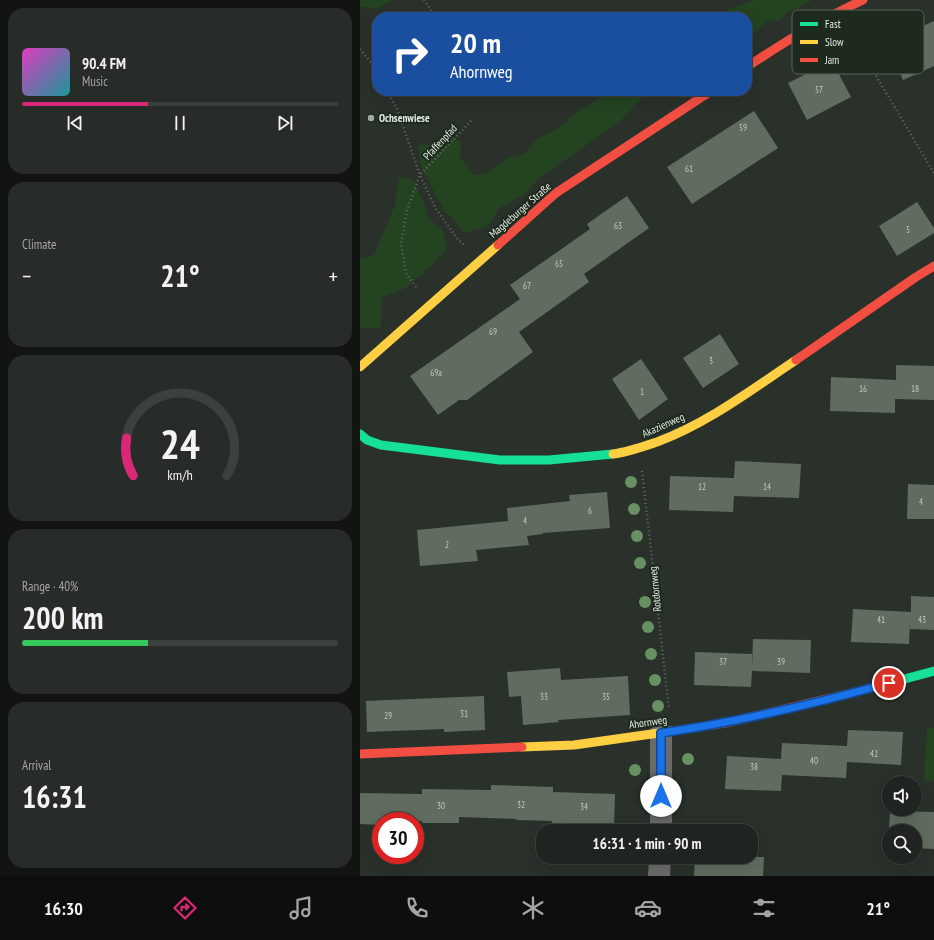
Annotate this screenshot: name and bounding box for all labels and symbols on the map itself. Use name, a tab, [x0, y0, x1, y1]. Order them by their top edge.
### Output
legend	[792, 10, 924, 74]
text: Fast	[825, 17, 841, 31]
text: Slow	[825, 35, 844, 49]
text: Jam	[824, 53, 839, 67]
house number: 57	[815, 84, 823, 95]
place label: Ochsenwiese	[379, 111, 430, 125]
marker: Ochsenwiese	[366, 113, 376, 123]
street label: Pfaffenpfad	[420, 121, 460, 163]
house number: 59	[739, 122, 747, 133]
house number: 61	[685, 163, 693, 174]
street label: Magdeburger Straße	[486, 179, 554, 241]
house number: 63	[614, 220, 622, 231]
house number: 5	[906, 224, 910, 235]
house number: 65	[555, 258, 563, 269]
house number: 67	[523, 280, 531, 291]
house number: 69	[489, 326, 497, 337]
house number: 3	[709, 355, 713, 366]
house number: 69a	[430, 367, 442, 378]
house number: 16	[859, 383, 867, 394]
house number: 18	[911, 383, 919, 394]
house number: 1	[640, 386, 644, 397]
street label: Akazienweg	[640, 409, 687, 441]
house number: 12	[698, 481, 706, 492]
house number: 14	[763, 481, 771, 492]
house number: 4	[919, 496, 923, 507]
house number: 6	[588, 505, 592, 516]
house number: 4	[523, 515, 527, 526]
house number: 2	[445, 539, 449, 550]
street label: Rotdornweg	[646, 565, 664, 612]
house number: 41	[877, 614, 885, 625]
house number: 43	[918, 614, 926, 625]
house number: 37	[719, 656, 727, 667]
house number: 39	[777, 656, 785, 667]
pin	[872, 666, 906, 700]
house number: 33	[540, 691, 548, 702]
house number: 35	[602, 691, 610, 702]
house number: 31	[460, 708, 468, 719]
house number: 29	[384, 710, 392, 721]
street label: Ahornweg	[628, 712, 668, 732]
house number: 42	[870, 748, 878, 759]
house number: 40	[810, 755, 818, 766]
house number: 38	[750, 761, 758, 772]
position arrow	[640, 775, 682, 817]
house number: 32	[517, 799, 525, 810]
house number: 30	[437, 800, 445, 811]
house number: 34	[580, 801, 588, 812]
speed limit sign: 30	[372, 812, 424, 864]

